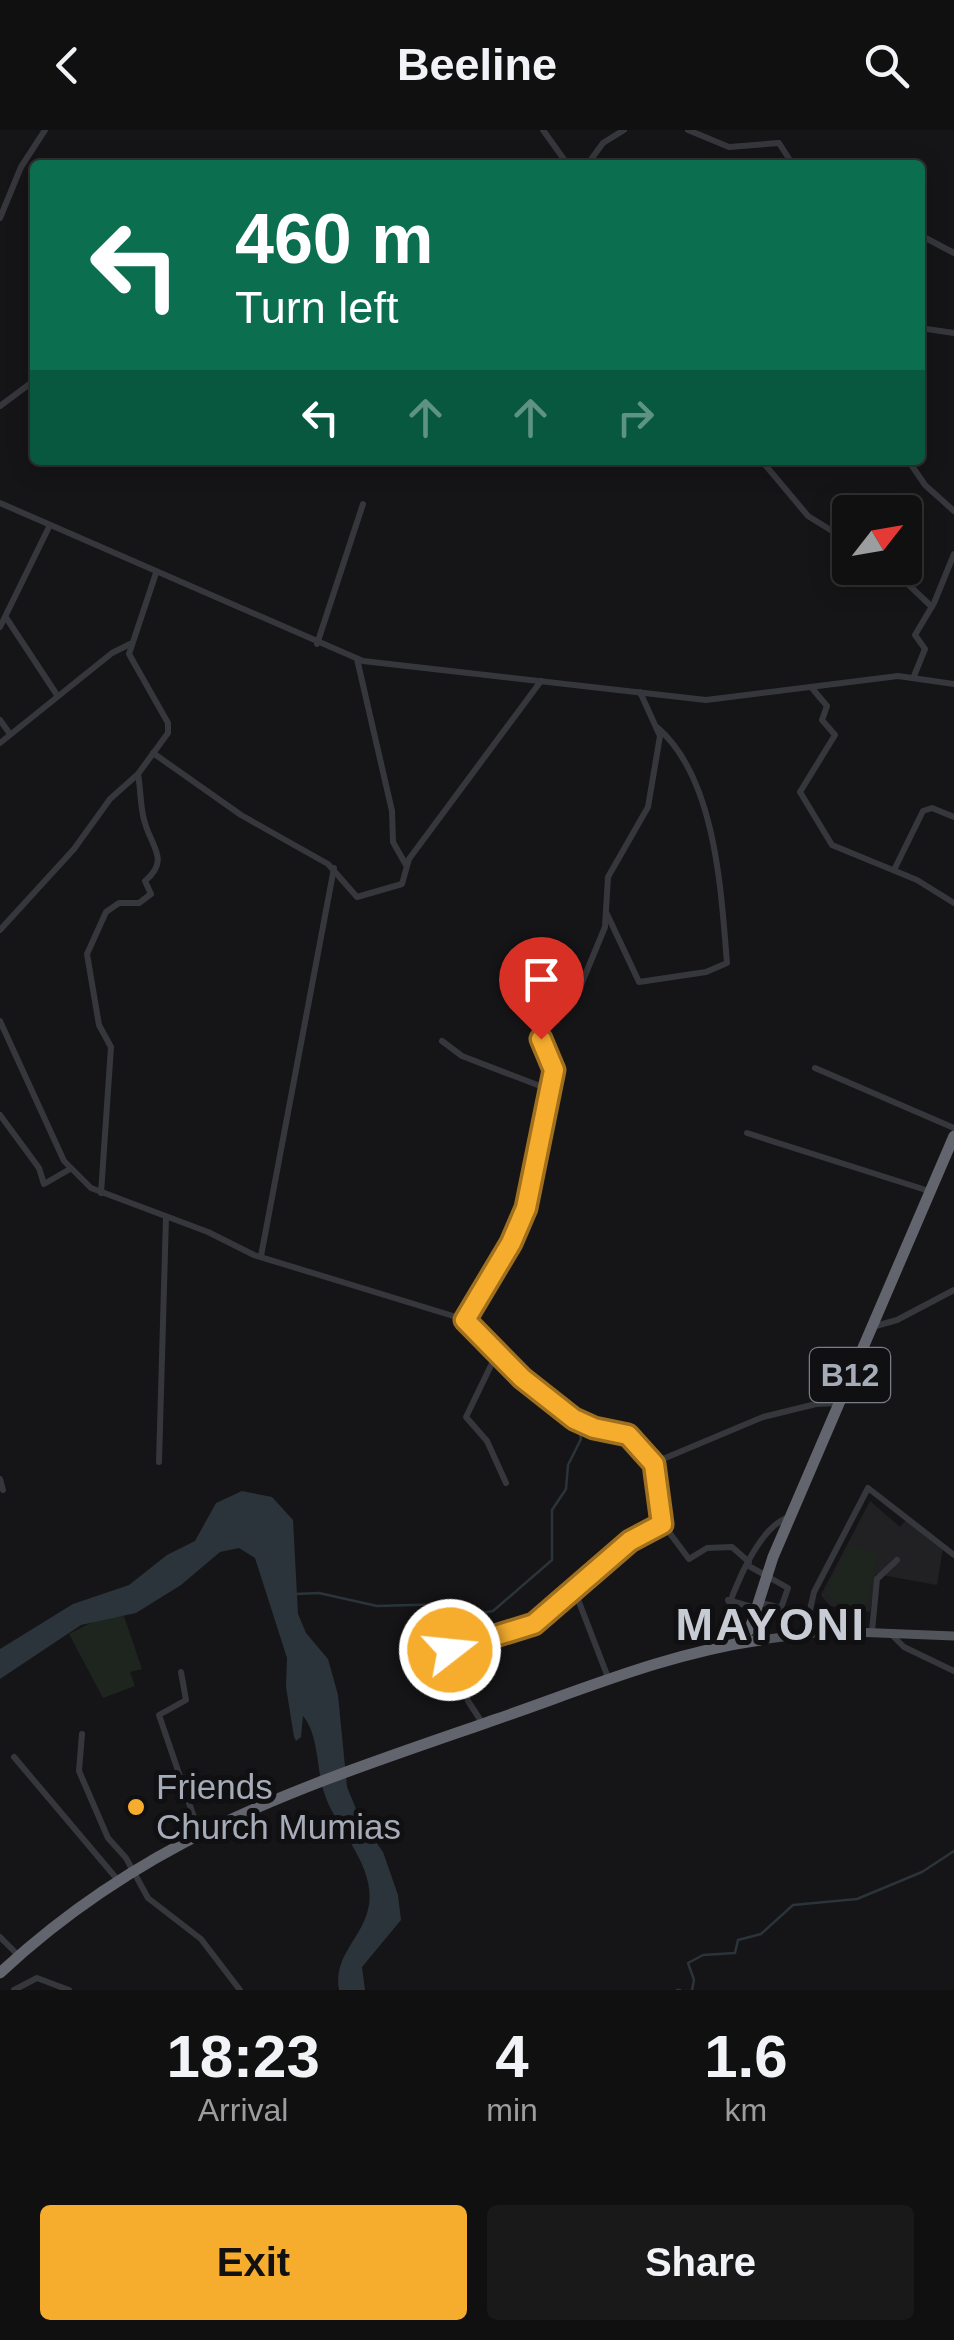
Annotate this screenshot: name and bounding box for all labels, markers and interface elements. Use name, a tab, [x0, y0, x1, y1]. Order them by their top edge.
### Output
icon: back	[40, 38, 95, 93]
icon: search	[859, 38, 914, 93]
text: Beeline	[397, 39, 557, 90]
icon: left	[70, 200, 200, 330]
text: 460 m	[235, 200, 433, 278]
text: Turn left	[235, 282, 398, 333]
icon: left	[293, 390, 348, 445]
icon: ahead	[398, 390, 453, 445]
icon: ahead	[503, 390, 558, 445]
icon: right	[608, 390, 663, 445]
north arrow	[832, 495, 922, 585]
map controls	[832, 495, 922, 585]
pin	[499, 937, 584, 1040]
icon: arrive	[514, 952, 569, 1007]
road number: B12	[810, 1348, 890, 1402]
position arrow	[398, 1598, 502, 1702]
district label: MAYONI	[676, 1599, 866, 1650]
place label: Friends Church Mumias	[156, 1767, 401, 1846]
marker: Friends Church Mumias	[125, 1796, 147, 1818]
text: 18:23	[166, 2023, 320, 2090]
text: 4	[495, 2023, 529, 2090]
text: 1.6	[704, 2023, 788, 2090]
text: Arrival	[198, 2092, 288, 2128]
text: min	[486, 2092, 538, 2128]
text: km	[725, 2092, 767, 2128]
button: Exit	[40, 2205, 467, 2320]
button: Share	[487, 2205, 914, 2320]

